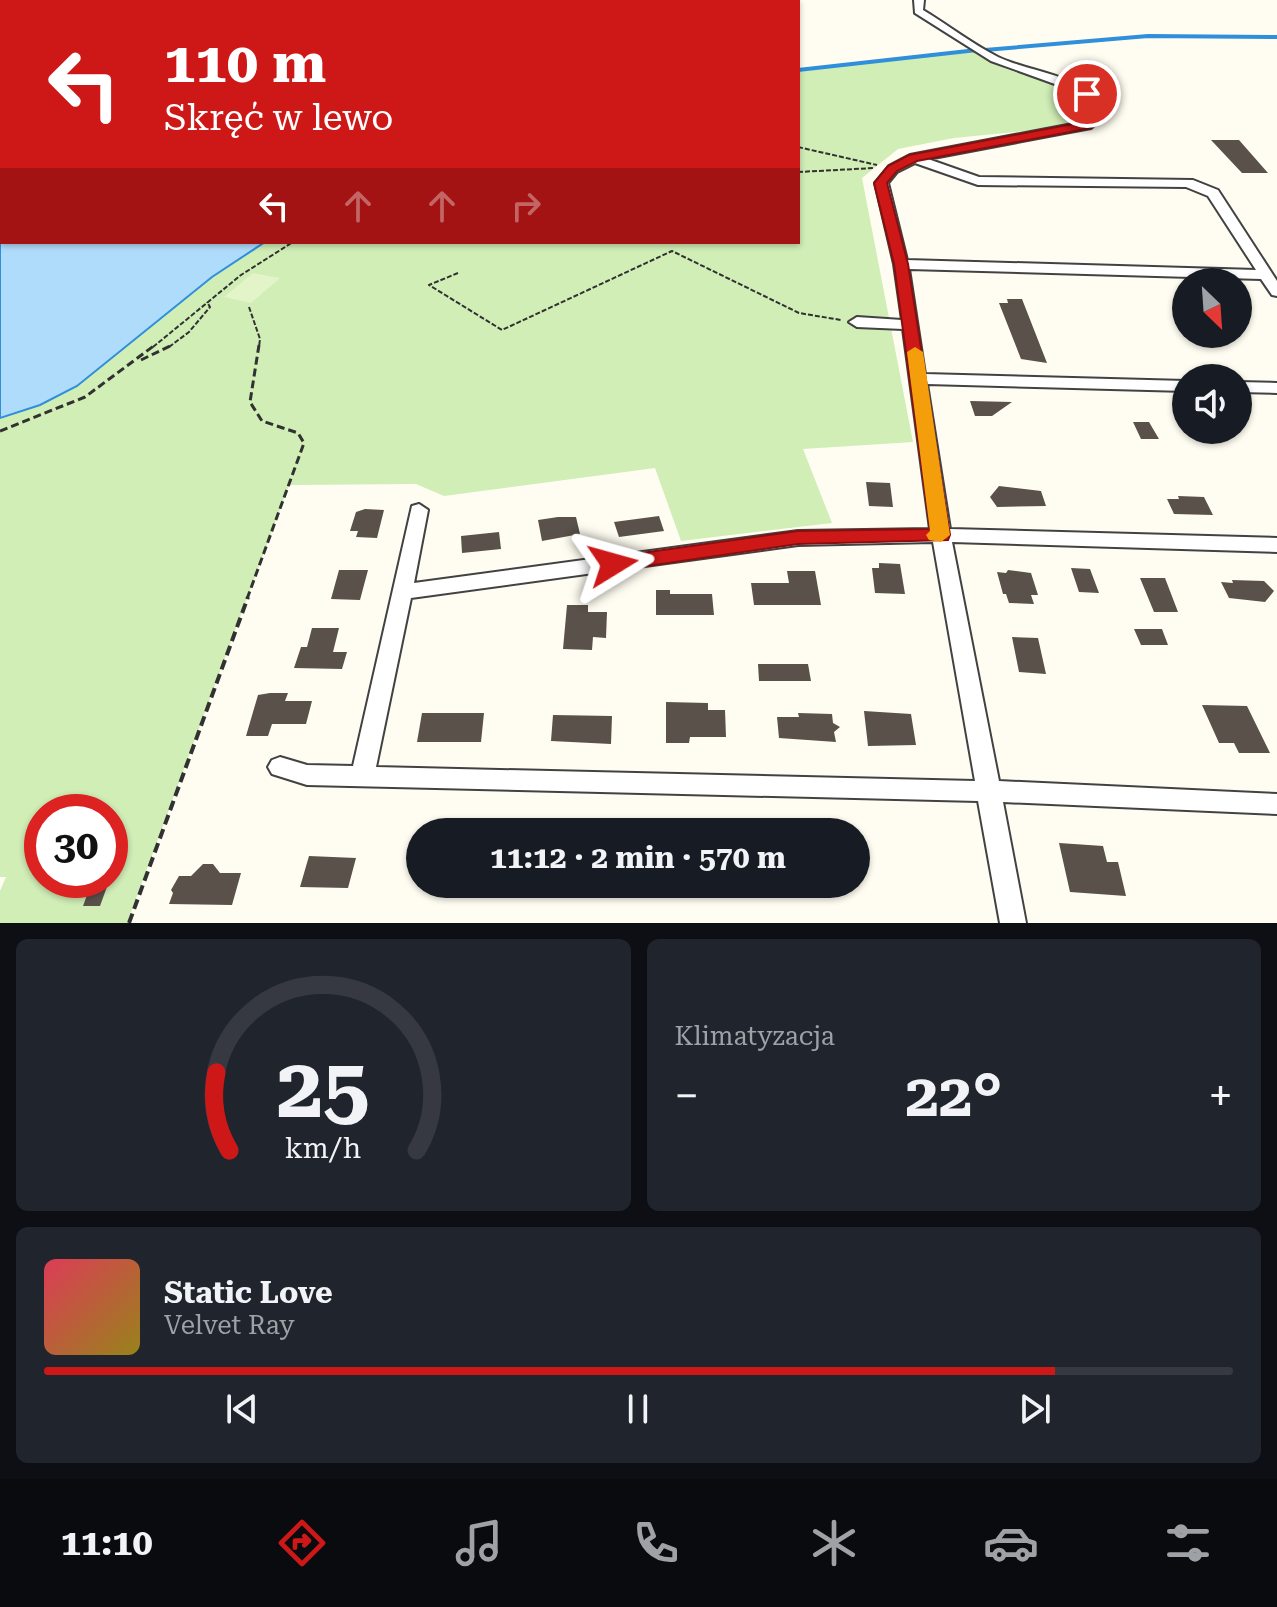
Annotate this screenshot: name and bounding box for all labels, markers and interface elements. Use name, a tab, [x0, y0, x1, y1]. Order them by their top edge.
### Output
text: 110 m	[164, 30, 326, 96]
icon: left	[32, 32, 136, 136]
pin	[1053, 60, 1121, 128]
icon: arrive	[1065, 72, 1109, 116]
text: Skręć w lewo	[164, 97, 393, 139]
icon: left	[252, 184, 296, 228]
icon: ahead	[336, 184, 380, 228]
icon: ahead	[420, 184, 464, 228]
icon: right	[504, 184, 548, 228]
north arrow	[1172, 268, 1252, 348]
map controls	[1172, 268, 1252, 444]
button: sound	[1172, 364, 1252, 444]
position arrow	[571, 522, 655, 606]
speed limit sign: 30	[24, 794, 128, 898]
text: 11:12 · 2 min · 570 m	[490, 840, 786, 875]
text: Klimatyzacja	[675, 1021, 835, 1051]
text: 25	[277, 1040, 370, 1137]
text: 22°	[905, 1060, 1002, 1131]
text: −	[675, 1070, 699, 1122]
text: +	[1208, 1070, 1233, 1122]
text: km/h	[285, 1131, 362, 1165]
text: Static Love	[164, 1275, 333, 1310]
text: Velvet Ray	[164, 1310, 295, 1340]
icon: previous	[220, 1387, 264, 1431]
icon: pause	[616, 1387, 660, 1431]
icon: next	[1013, 1387, 1057, 1431]
icon: directions	[274, 1515, 330, 1571]
icon: music	[451, 1515, 507, 1571]
icon: phone	[628, 1515, 684, 1571]
icon: climate	[806, 1515, 862, 1571]
icon: car	[983, 1515, 1039, 1571]
icon: filters	[1160, 1515, 1216, 1571]
text: 11:10	[61, 1522, 153, 1564]

